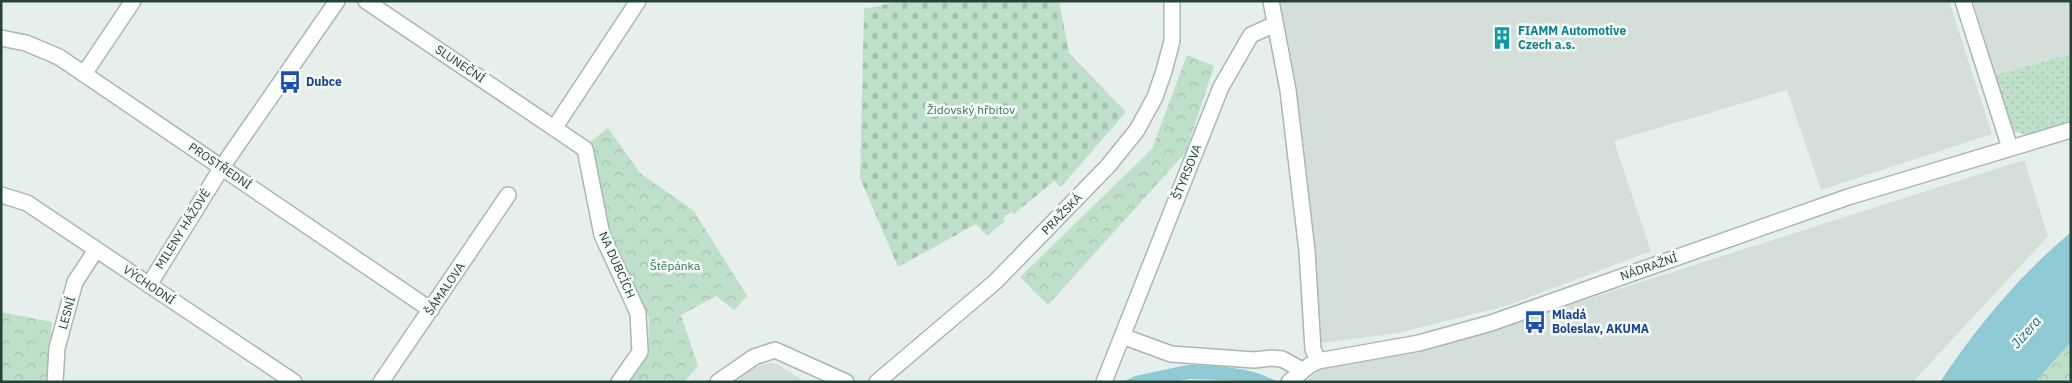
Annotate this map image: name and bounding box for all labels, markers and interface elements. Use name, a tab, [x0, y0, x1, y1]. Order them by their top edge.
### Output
place label: FIAMM Automotive Czech a.s.	[1518, 23, 1626, 52]
building icon: FIAMM Automotive Czech a.s.	[1489, 25, 1515, 51]
street label: SLUNEČNÍ	[432, 41, 488, 86]
bus stop icon: Dubce	[277, 69, 303, 95]
place label: Dubce	[306, 74, 342, 89]
park label: Židovský hřbitov	[927, 102, 1015, 117]
street label: PROSTŘEDNÍ	[186, 139, 255, 192]
street label: ŠTYRSOVA	[1169, 142, 1205, 202]
street label: MILENY HÁŽOVÉ	[152, 186, 213, 272]
street label: PRAŽSKÁ	[1038, 190, 1085, 238]
street label: NA DUBCÍCH	[596, 229, 639, 300]
street label: NÁDRAŽNÍ	[1618, 250, 1680, 283]
park label: Štěpánka	[650, 258, 701, 273]
street label: ŠÁMALOVA	[421, 259, 468, 318]
street label: VÝCHODNÍ	[120, 262, 178, 308]
street label: LESNÍ	[55, 295, 78, 331]
place label: Mladá Boleslav, AKUMA	[1552, 307, 1649, 336]
bus stop icon: Mladá Boleslav, AKUMA	[1522, 309, 1548, 335]
water label: Jizera	[2007, 312, 2045, 352]

